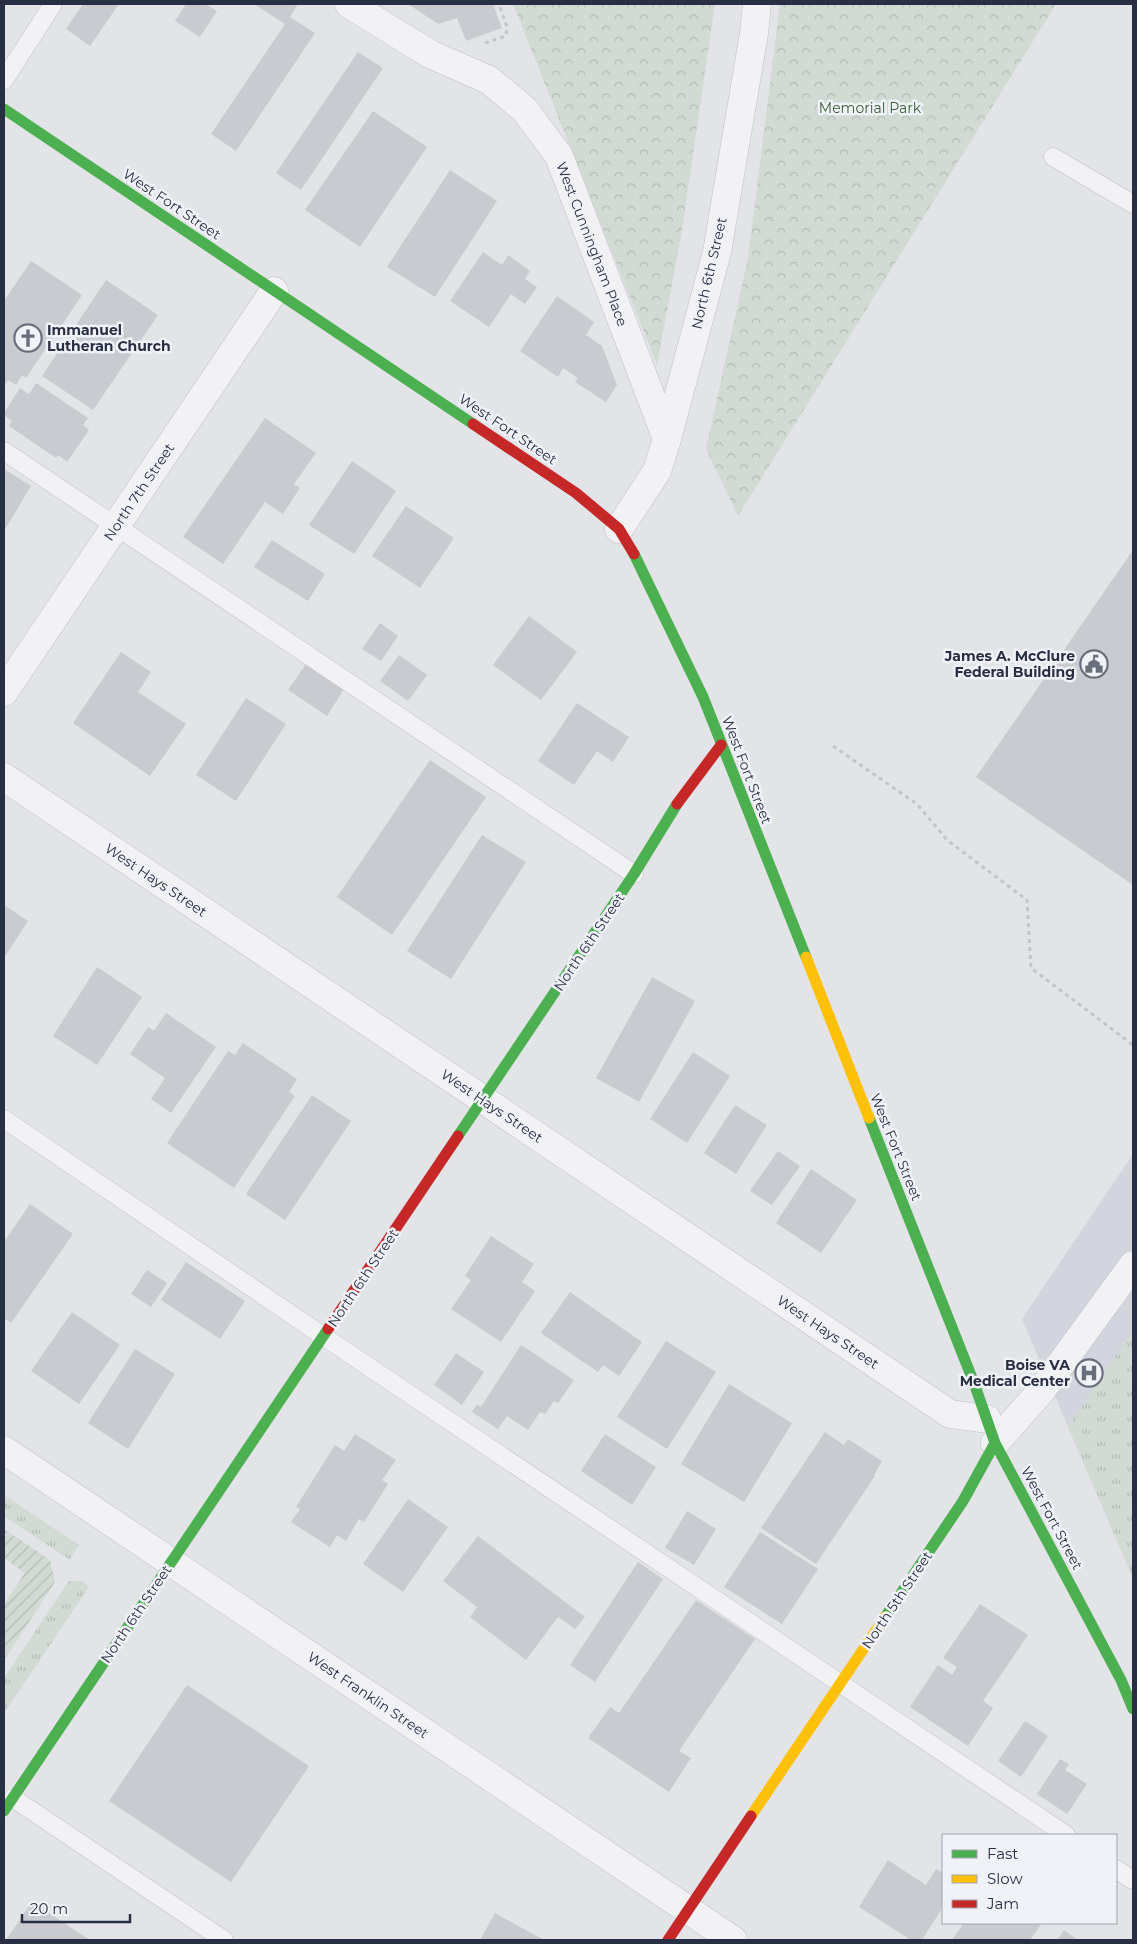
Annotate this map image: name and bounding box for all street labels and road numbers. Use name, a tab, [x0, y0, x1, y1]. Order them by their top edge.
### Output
street label: West Cunningham Place	[552, 159, 632, 329]
street label: West Fort Street	[120, 165, 225, 244]
street label: North 6th Street	[687, 215, 731, 331]
street label: West Fort Street	[456, 390, 561, 469]
street label: North 7th Street	[100, 439, 179, 544]
street label: West Fort Street	[718, 713, 776, 827]
street label: West Hays Street	[102, 839, 211, 921]
street label: North 6th Street	[550, 889, 629, 994]
street label: West Hays Street	[438, 1065, 547, 1147]
street label: West Fort Street	[866, 1091, 926, 1204]
street label: North 6th Street	[324, 1225, 403, 1330]
street label: West Hays Street	[774, 1291, 883, 1373]
street label: West Fort Street	[1017, 1463, 1087, 1573]
street label: North 5th Street	[858, 1548, 936, 1652]
street label: North 6th Street	[97, 1561, 176, 1666]
street label: West Franklin Street	[304, 1648, 432, 1742]

